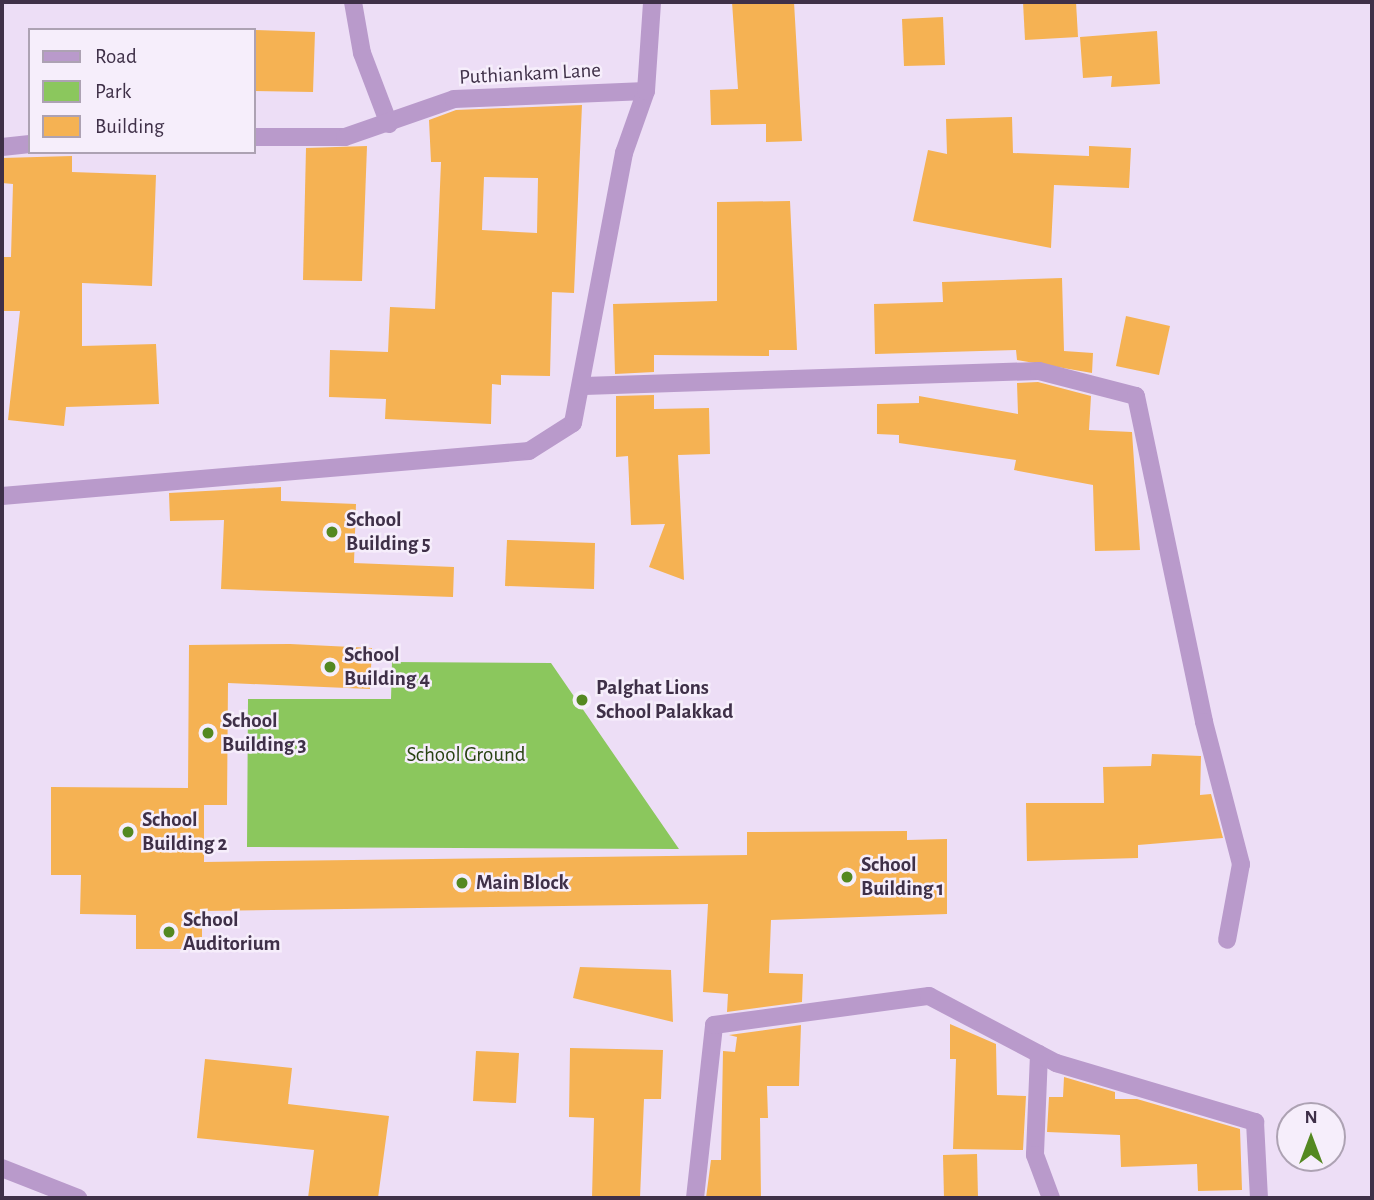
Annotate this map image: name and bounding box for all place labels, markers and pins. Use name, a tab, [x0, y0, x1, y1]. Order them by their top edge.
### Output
place label: School Building 5	[346, 507, 431, 557]
marker: School Building 5	[324, 524, 340, 540]
place label: School Building 4	[344, 642, 430, 692]
marker: School Building 4	[322, 659, 338, 675]
place label: Palghat Lions School Palakkad	[596, 675, 733, 725]
marker: Palghat Lions School Palakkad	[574, 692, 590, 708]
place label: School Building 3	[222, 708, 306, 758]
marker: School Building 3	[200, 725, 216, 741]
place label: School Building 2	[142, 807, 227, 857]
marker: School Building 2	[120, 824, 136, 840]
place label: School Building 1	[861, 852, 944, 902]
marker: School Building 1	[839, 869, 855, 885]
place label: Main Block	[476, 870, 569, 896]
marker: Main Block	[454, 875, 470, 891]
place label: School Auditorium	[183, 907, 280, 957]
marker: School Auditorium	[161, 924, 177, 940]

